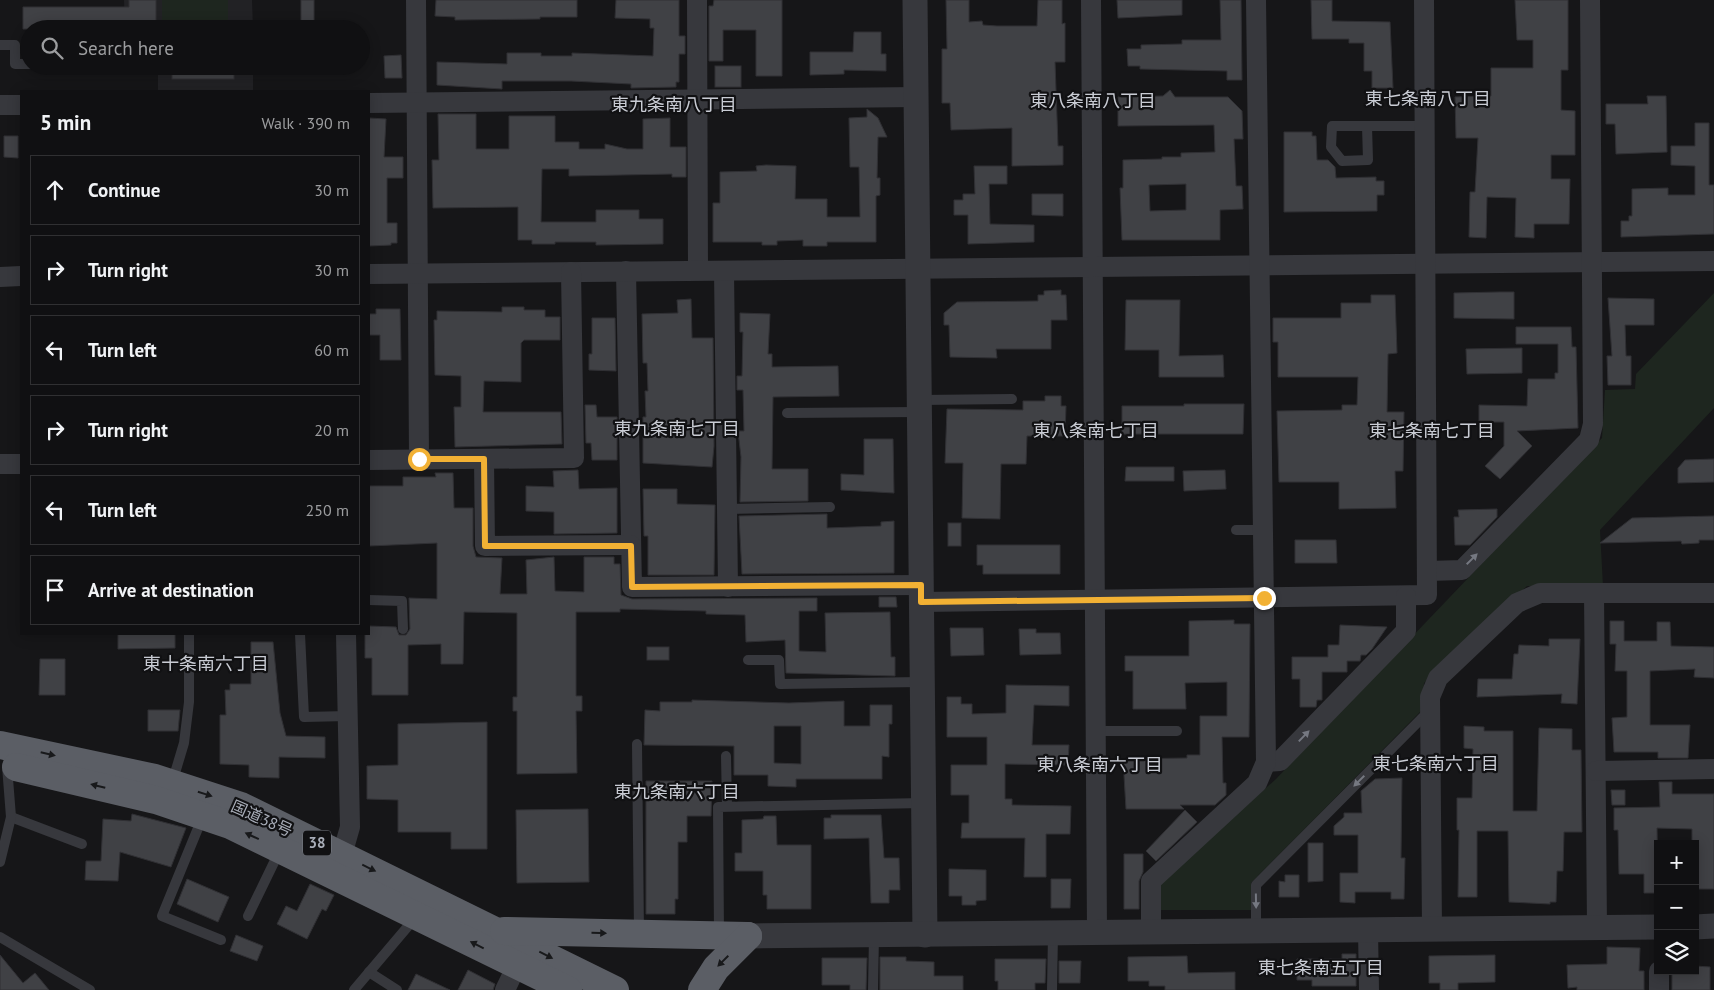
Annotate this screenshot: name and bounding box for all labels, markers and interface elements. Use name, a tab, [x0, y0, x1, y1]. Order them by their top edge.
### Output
search box	[20, 20, 370, 75]
icon: search	[38, 34, 66, 62]
text: Search here	[78, 36, 174, 60]
district label: 東七条南八丁目	[1365, 87, 1491, 110]
district label: 東八条南八丁目	[1030, 89, 1156, 112]
district label: 東九条南八丁目	[611, 93, 737, 116]
text: 5 min	[40, 109, 91, 136]
text: Walk · 390 m	[261, 113, 350, 133]
icon: ahead	[41, 176, 69, 204]
text: Continue	[88, 178, 160, 202]
text: 30 m	[314, 180, 349, 200]
icon: right	[41, 256, 69, 284]
text: Turn right	[88, 258, 168, 282]
text: 30 m	[314, 260, 349, 280]
icon: left	[41, 336, 69, 364]
text: Turn left	[88, 338, 157, 362]
text: 60 m	[314, 340, 349, 360]
icon: right	[41, 416, 69, 444]
district label: 東九条南七丁目	[614, 417, 740, 440]
text: Turn right	[88, 418, 168, 442]
district label: 東八条南七丁目	[1033, 419, 1159, 442]
district label: 東七条南七丁目	[1369, 419, 1495, 442]
text: 20 m	[314, 420, 349, 440]
route start	[408, 448, 431, 471]
icon: left	[41, 496, 69, 524]
text: Turn left	[88, 498, 157, 522]
text: 250 m	[306, 500, 349, 520]
one-way arrow	[1466, 553, 1478, 565]
icon: arrive	[41, 576, 69, 604]
text: Arrive at destination	[88, 578, 254, 602]
route end	[1253, 587, 1276, 610]
district label: 東十条南六丁目	[143, 652, 269, 675]
one-way arrow	[1298, 730, 1310, 742]
one-way arrow	[40, 750, 55, 758]
district label: 東七条南六丁目	[1373, 752, 1499, 775]
district label: 東八条南六丁目	[1037, 753, 1163, 776]
one-way arrow	[1353, 775, 1365, 787]
district label: 東九条南六丁目	[614, 780, 740, 803]
one-way arrow	[91, 782, 106, 790]
one-way arrow	[198, 791, 213, 798]
street label: 国道38号	[228, 796, 296, 840]
road number: 38	[303, 830, 331, 856]
one-way arrow	[245, 831, 259, 839]
map controls	[1654, 840, 1699, 975]
button: +	[1654, 840, 1699, 885]
one-way arrow	[362, 864, 376, 872]
button: −	[1654, 885, 1699, 930]
one-way arrow	[1252, 893, 1260, 909]
one-way arrow	[591, 929, 607, 937]
button: layers	[1654, 930, 1699, 975]
one-way arrow	[470, 941, 485, 949]
one-way arrow	[539, 952, 553, 960]
one-way arrow	[717, 955, 729, 967]
district label: 東七条南五丁目	[1258, 956, 1384, 979]

